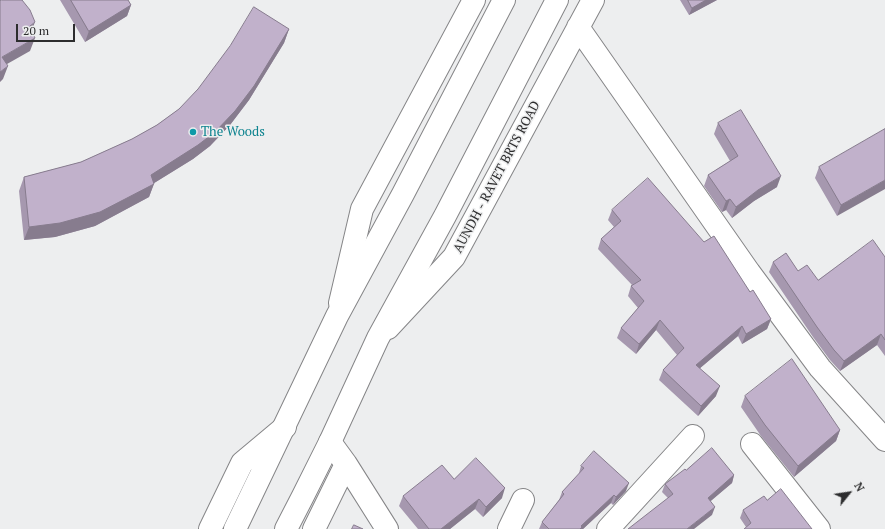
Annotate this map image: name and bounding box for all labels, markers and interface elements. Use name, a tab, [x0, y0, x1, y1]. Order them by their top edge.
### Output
scale bar	[18, 16, 77, 42]
text: 20 m	[23, 23, 49, 38]
street label: AUNDH - RAVET BRTS ROAD	[450, 98, 544, 256]
place label: The Woods	[201, 124, 265, 140]
marker: The Woods	[188, 127, 198, 137]
north arrow	[829, 473, 869, 513]
text: N	[851, 480, 868, 494]

